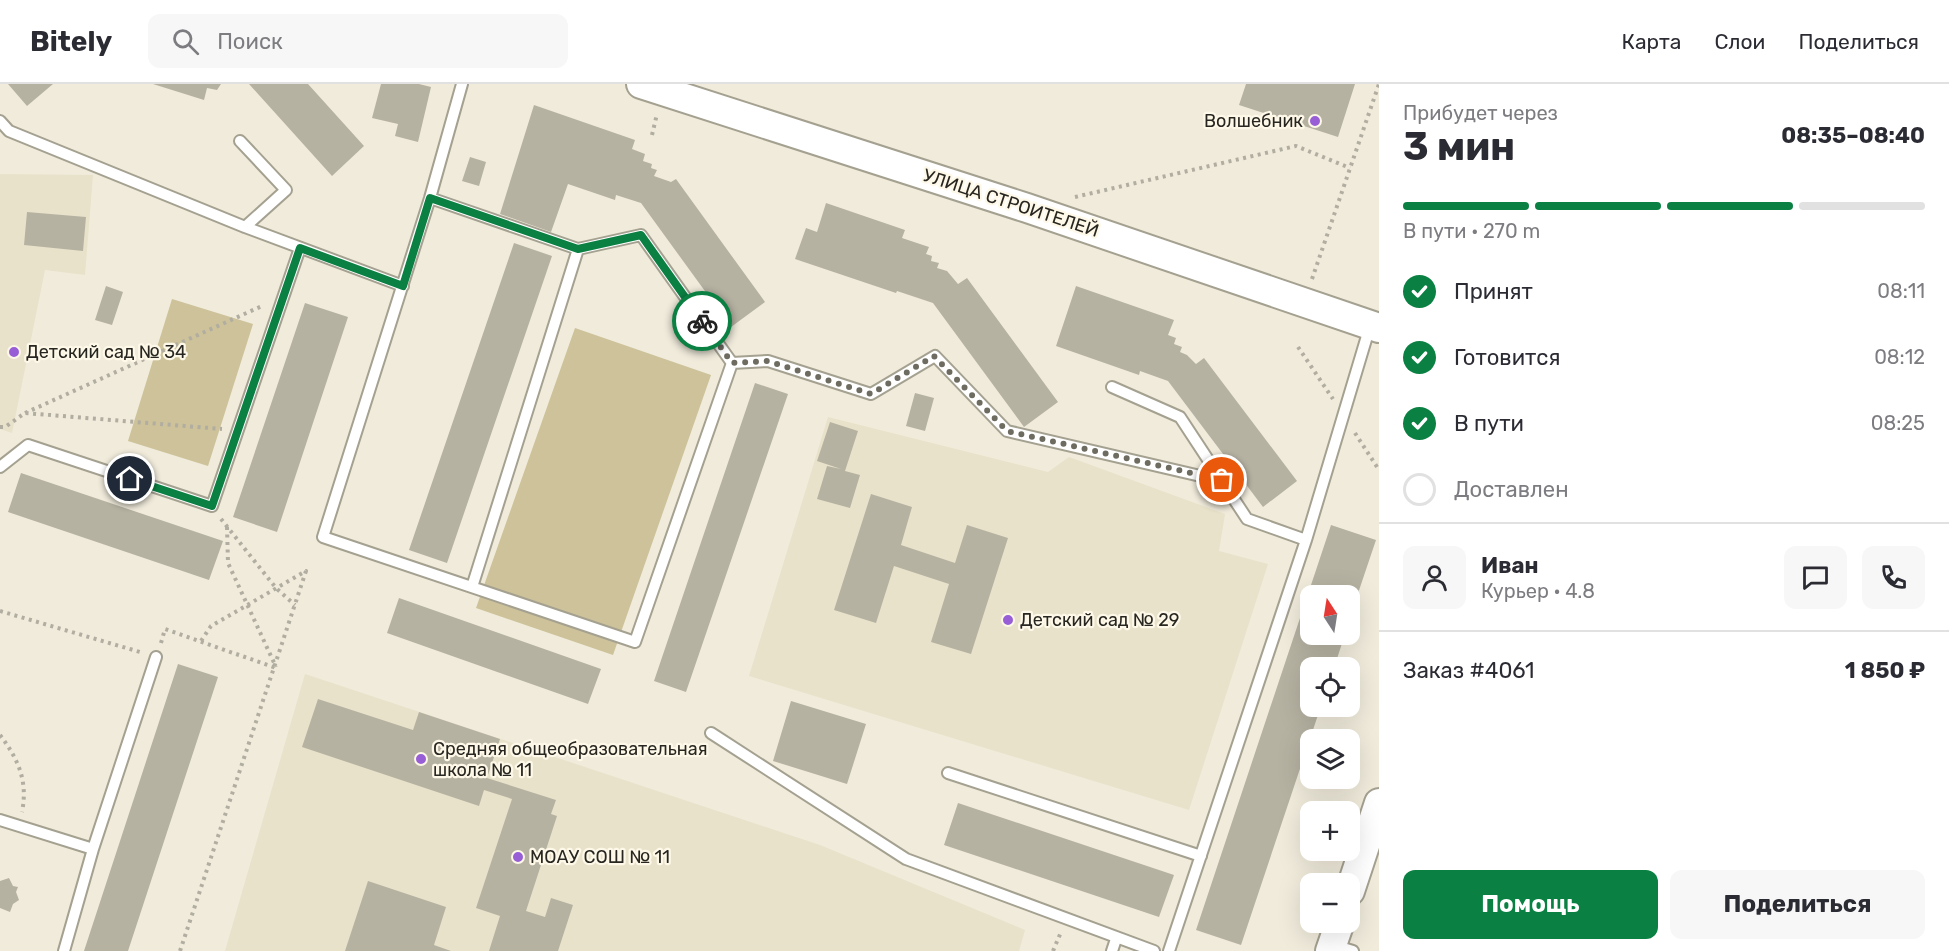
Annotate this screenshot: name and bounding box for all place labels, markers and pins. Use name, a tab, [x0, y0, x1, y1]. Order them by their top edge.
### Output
place label: Волшебник	[1204, 110, 1303, 132]
marker: Волшебник	[1308, 114, 1322, 128]
place label: Детский сад № 34	[26, 341, 186, 363]
marker: Детский сад № 34	[7, 345, 21, 359]
pin	[104, 453, 155, 504]
pin	[1196, 454, 1247, 505]
place label: Детский сад № 29	[1020, 609, 1180, 631]
marker: Детский сад № 29	[1001, 613, 1015, 627]
place label: Средняя общеобразовательная школа № 11	[433, 738, 708, 781]
marker: Средняя общеобразовательная школа № 11	[414, 752, 428, 766]
place label: МОАУ СОШ № 11	[530, 846, 670, 868]
marker: МОАУ СОШ № 11	[511, 850, 525, 864]

